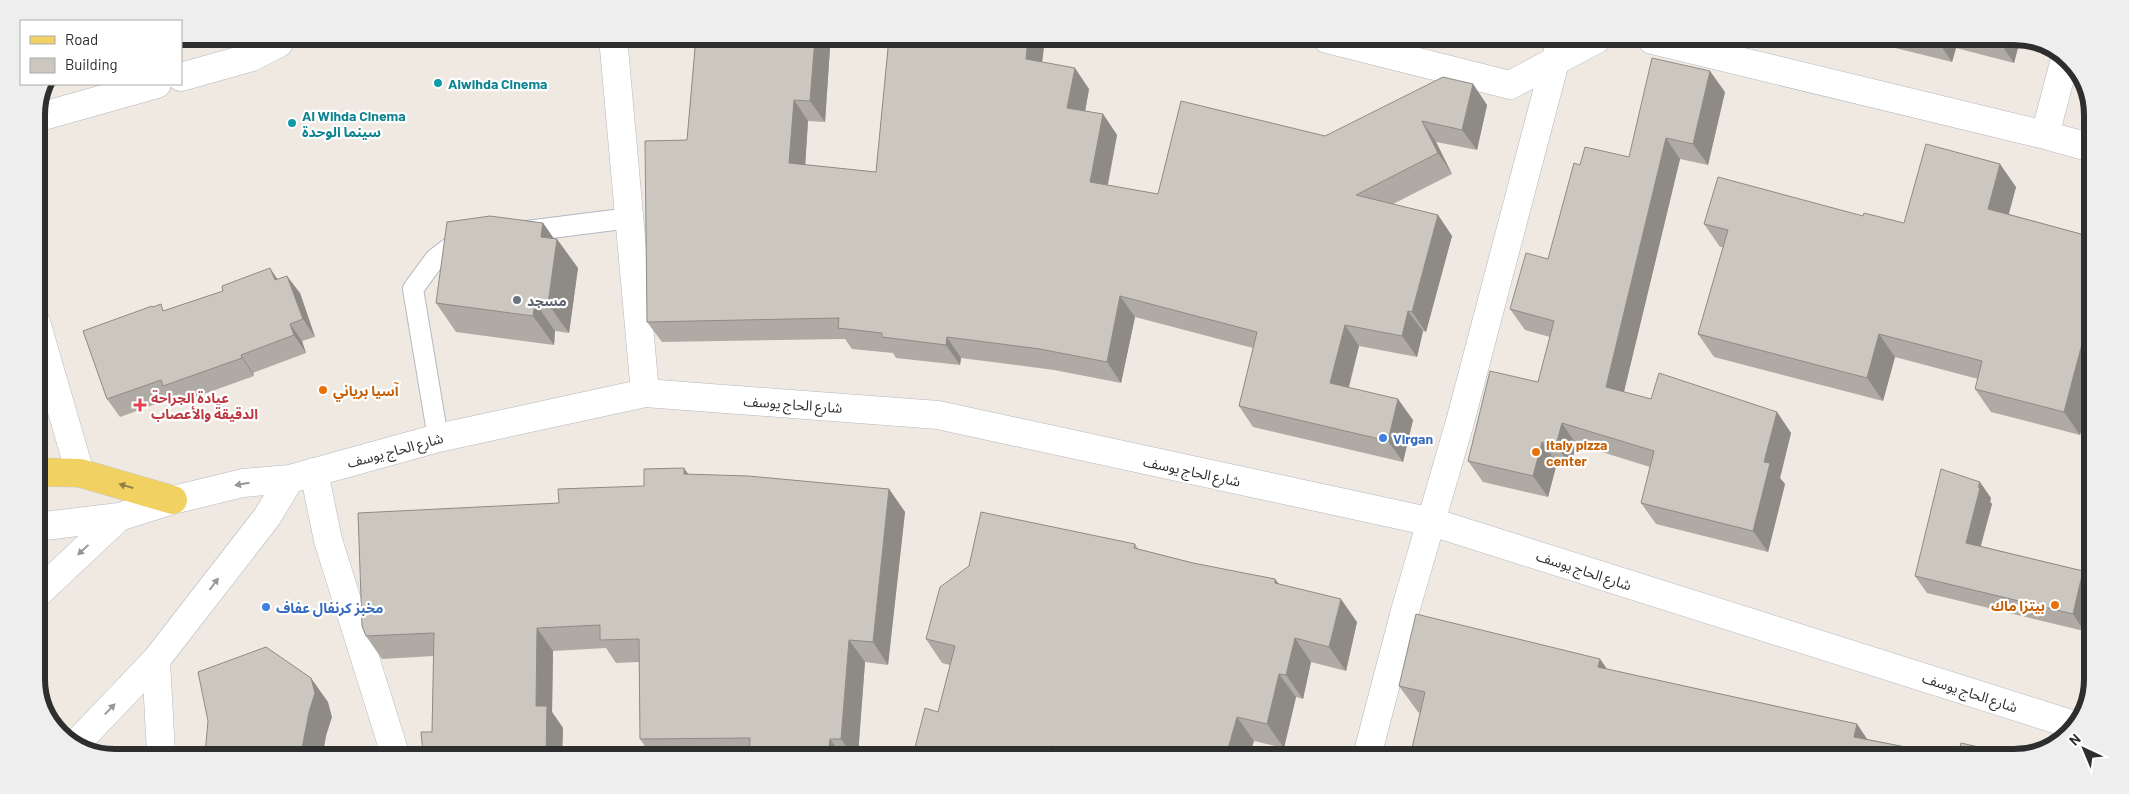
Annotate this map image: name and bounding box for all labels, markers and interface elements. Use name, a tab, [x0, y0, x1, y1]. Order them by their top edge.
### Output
legend	[20, 20, 182, 85]
text: Road	[65, 30, 98, 48]
text: Building	[65, 55, 118, 73]
place label: Alwihda Cinema	[448, 75, 548, 92]
marker: Alwihda Cinema	[432, 77, 444, 89]
place label: Al Wihda Cinema سينما الوحدة	[302, 107, 406, 140]
marker: Al Wihda Cinema سينما الوحدة	[286, 117, 298, 129]
place label: مسجد	[527, 292, 567, 309]
marker: مسجد	[511, 294, 523, 306]
place label: آسيا برياني	[333, 382, 399, 402]
marker: آسيا برياني	[317, 384, 329, 396]
place label: عيادة الجراحة الدقيقة والأعصاب	[151, 389, 258, 422]
street label: شارع الحاج يوسف	[743, 392, 843, 419]
marker: عيادة الجراحة الدقيقة والأعصاب	[133, 398, 147, 412]
street label: شارع الحاج يوسف	[345, 429, 446, 474]
place label: Virgan	[1393, 430, 1433, 447]
marker: Virgan	[1377, 432, 1389, 444]
place label: Italy pizza center	[1546, 436, 1607, 469]
marker: Italy pizza center	[1530, 446, 1542, 458]
street label: شارع الحاج يوسف	[1141, 452, 1242, 493]
one-way arrow	[234, 481, 250, 489]
one-way arrow	[118, 482, 133, 490]
one-way arrow	[78, 544, 90, 556]
street label: شارع الحاج يوسف	[1533, 547, 1634, 596]
one-way arrow	[209, 578, 220, 591]
place label: بيتزا ماك	[1991, 597, 2045, 615]
place label: مخبز كرنفال عفاف	[276, 599, 383, 617]
marker: بيتزا ماك	[2049, 599, 2061, 611]
marker: مخبز كرنفال عفاف	[260, 601, 272, 613]
street label: شارع الحاج يوسف	[1919, 669, 2020, 718]
one-way arrow	[104, 703, 116, 715]
north arrow	[2059, 724, 2109, 774]
text: N	[2065, 730, 2084, 749]

